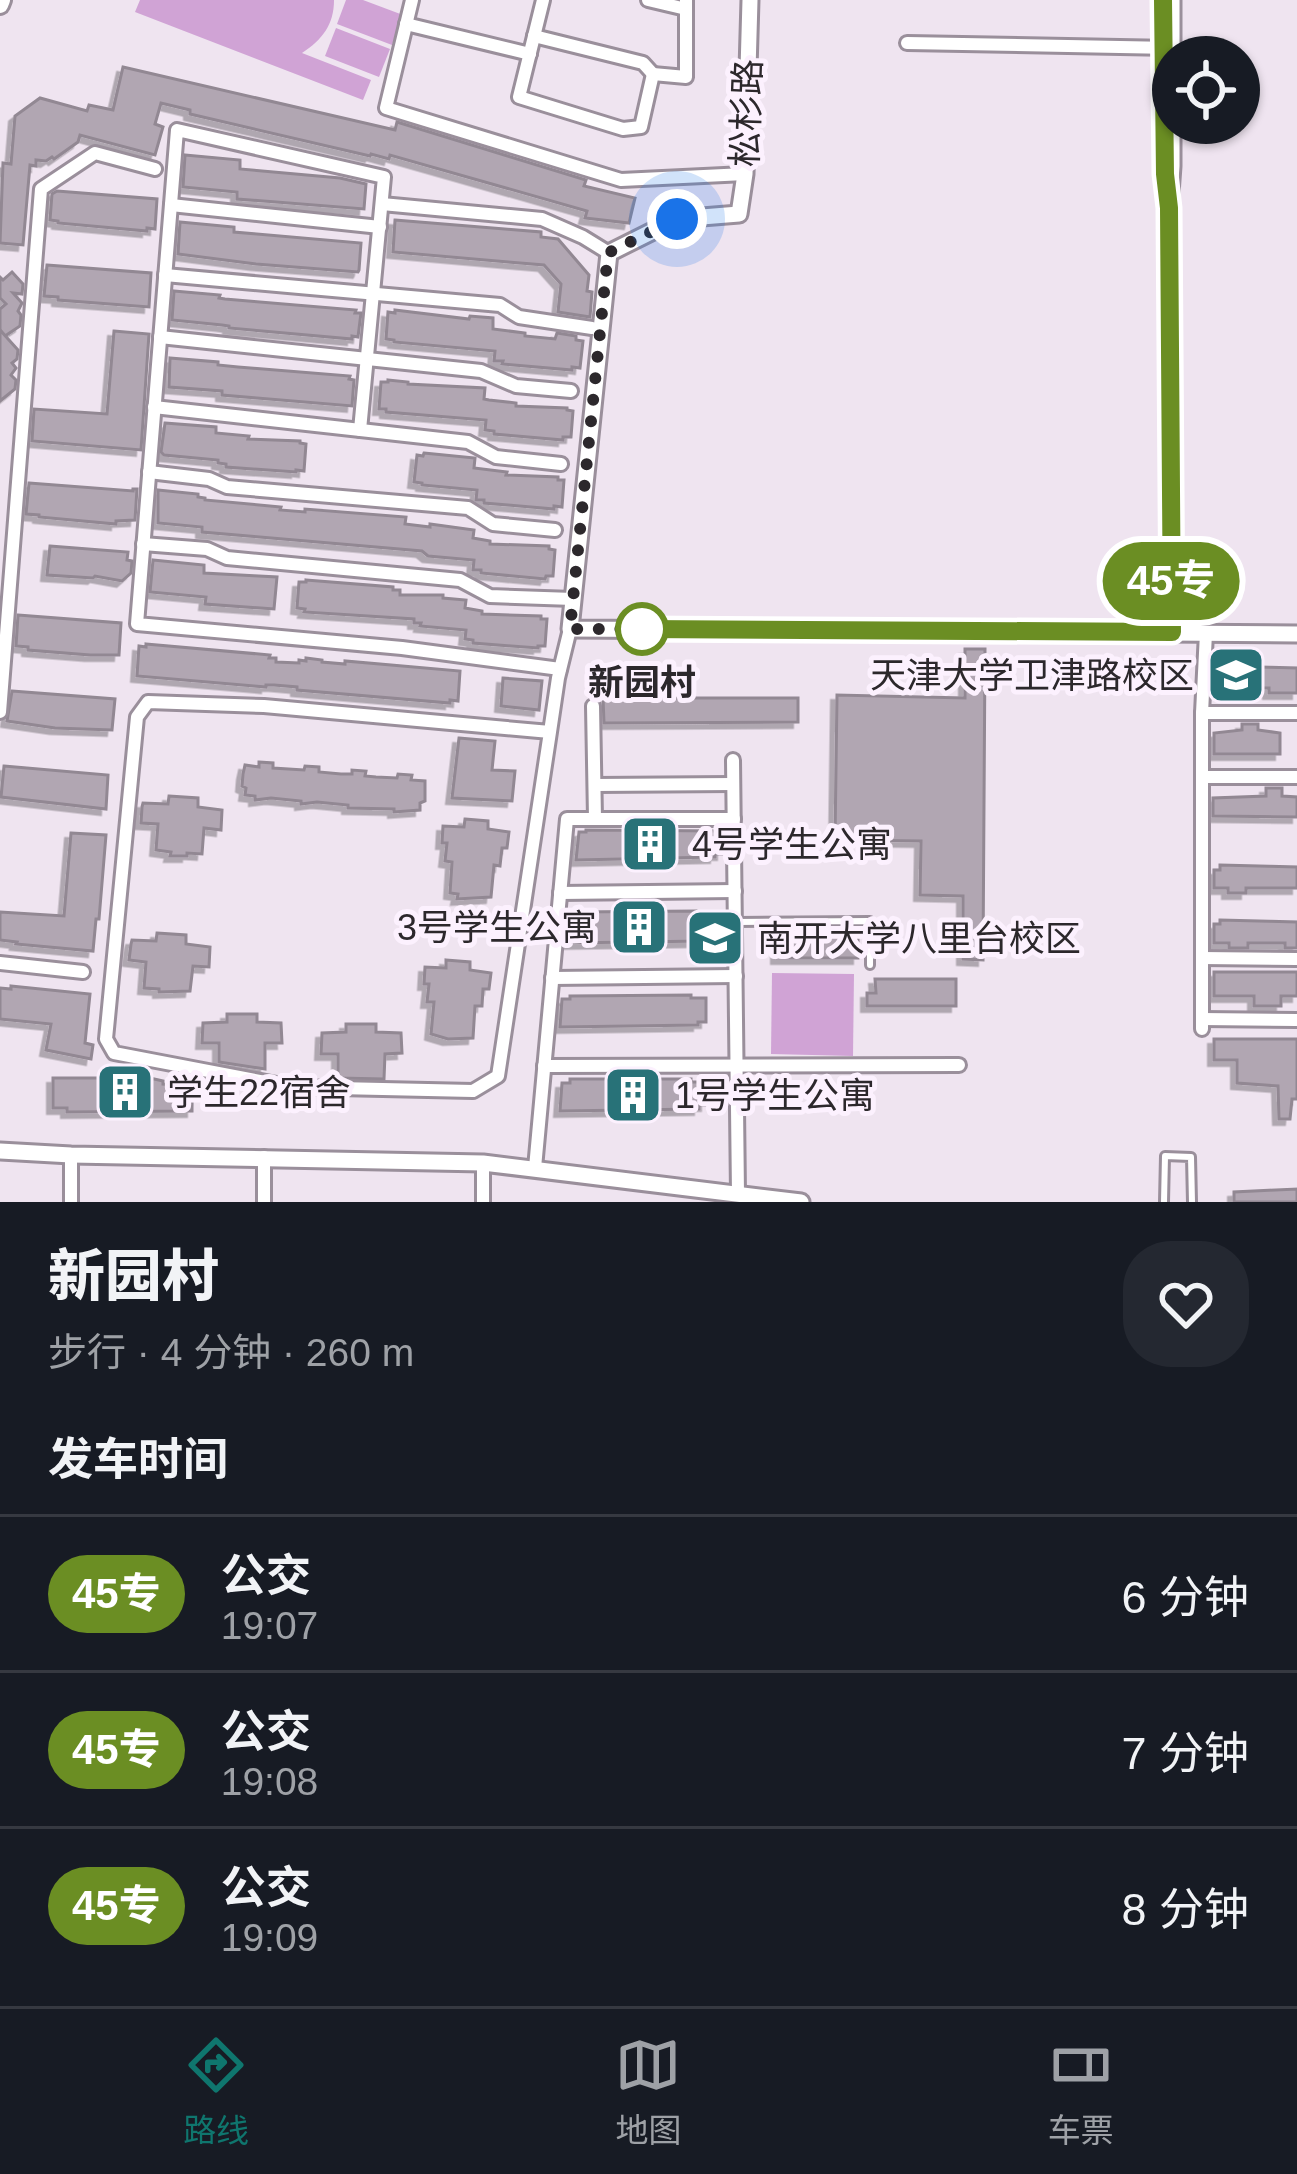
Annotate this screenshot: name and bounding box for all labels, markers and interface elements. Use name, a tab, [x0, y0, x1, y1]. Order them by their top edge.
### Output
map controls	[1152, 36, 1260, 144]
button: locate	[1152, 36, 1260, 144]
street label: 松杉路	[724, 58, 769, 168]
your location	[647, 189, 707, 249]
line badge: 45专	[1102, 542, 1240, 620]
text: 45专	[1127, 557, 1215, 604]
marker: 新园村	[617, 604, 667, 654]
school or university icon: 天津大学卫津路校区	[1205, 644, 1267, 706]
place label: 天津大学卫津路校区	[870, 655, 1194, 696]
place label: 新园村	[588, 662, 696, 703]
building icon: 4号学生公寓	[619, 813, 681, 875]
place label: 4号学生公寓	[692, 824, 892, 865]
building icon: 3号学生公寓	[608, 896, 670, 958]
place label: 3号学生公寓	[397, 907, 597, 948]
school or university icon: 南开大学八里台校区	[684, 907, 746, 969]
place label: 南开大学八里台校区	[757, 918, 1081, 959]
building icon: 学生22宿舍	[94, 1061, 156, 1123]
building icon: 1号学生公寓	[602, 1064, 664, 1126]
place label: 学生22宿舍	[167, 1072, 351, 1113]
place label: 1号学生公寓	[675, 1075, 875, 1116]
button: heart	[1123, 1241, 1249, 1367]
text: 新园村	[48, 1244, 219, 1308]
text: 步行 · 4 分钟 · 260 m	[48, 1331, 414, 1374]
text: 发车时间	[48, 1434, 228, 1485]
text: 公交	[221, 1550, 311, 1601]
text: 45专	[72, 1570, 161, 1617]
text: 6 分钟	[1121, 1572, 1249, 1623]
text: 19:07	[221, 1604, 318, 1647]
text: 公交	[221, 1706, 311, 1757]
text: 45专	[72, 1726, 161, 1773]
text: 7 分钟	[1121, 1728, 1249, 1779]
text: 19:08	[221, 1760, 318, 1803]
text: 公交	[221, 1862, 311, 1913]
text: 45专	[72, 1882, 161, 1929]
text: 8 分钟	[1121, 1884, 1249, 1935]
text: 19:09	[221, 1916, 318, 1959]
tab: 路线	[183, 2032, 249, 2152]
tab: 地图	[615, 2032, 681, 2152]
tab: 车票	[1048, 2032, 1114, 2152]

